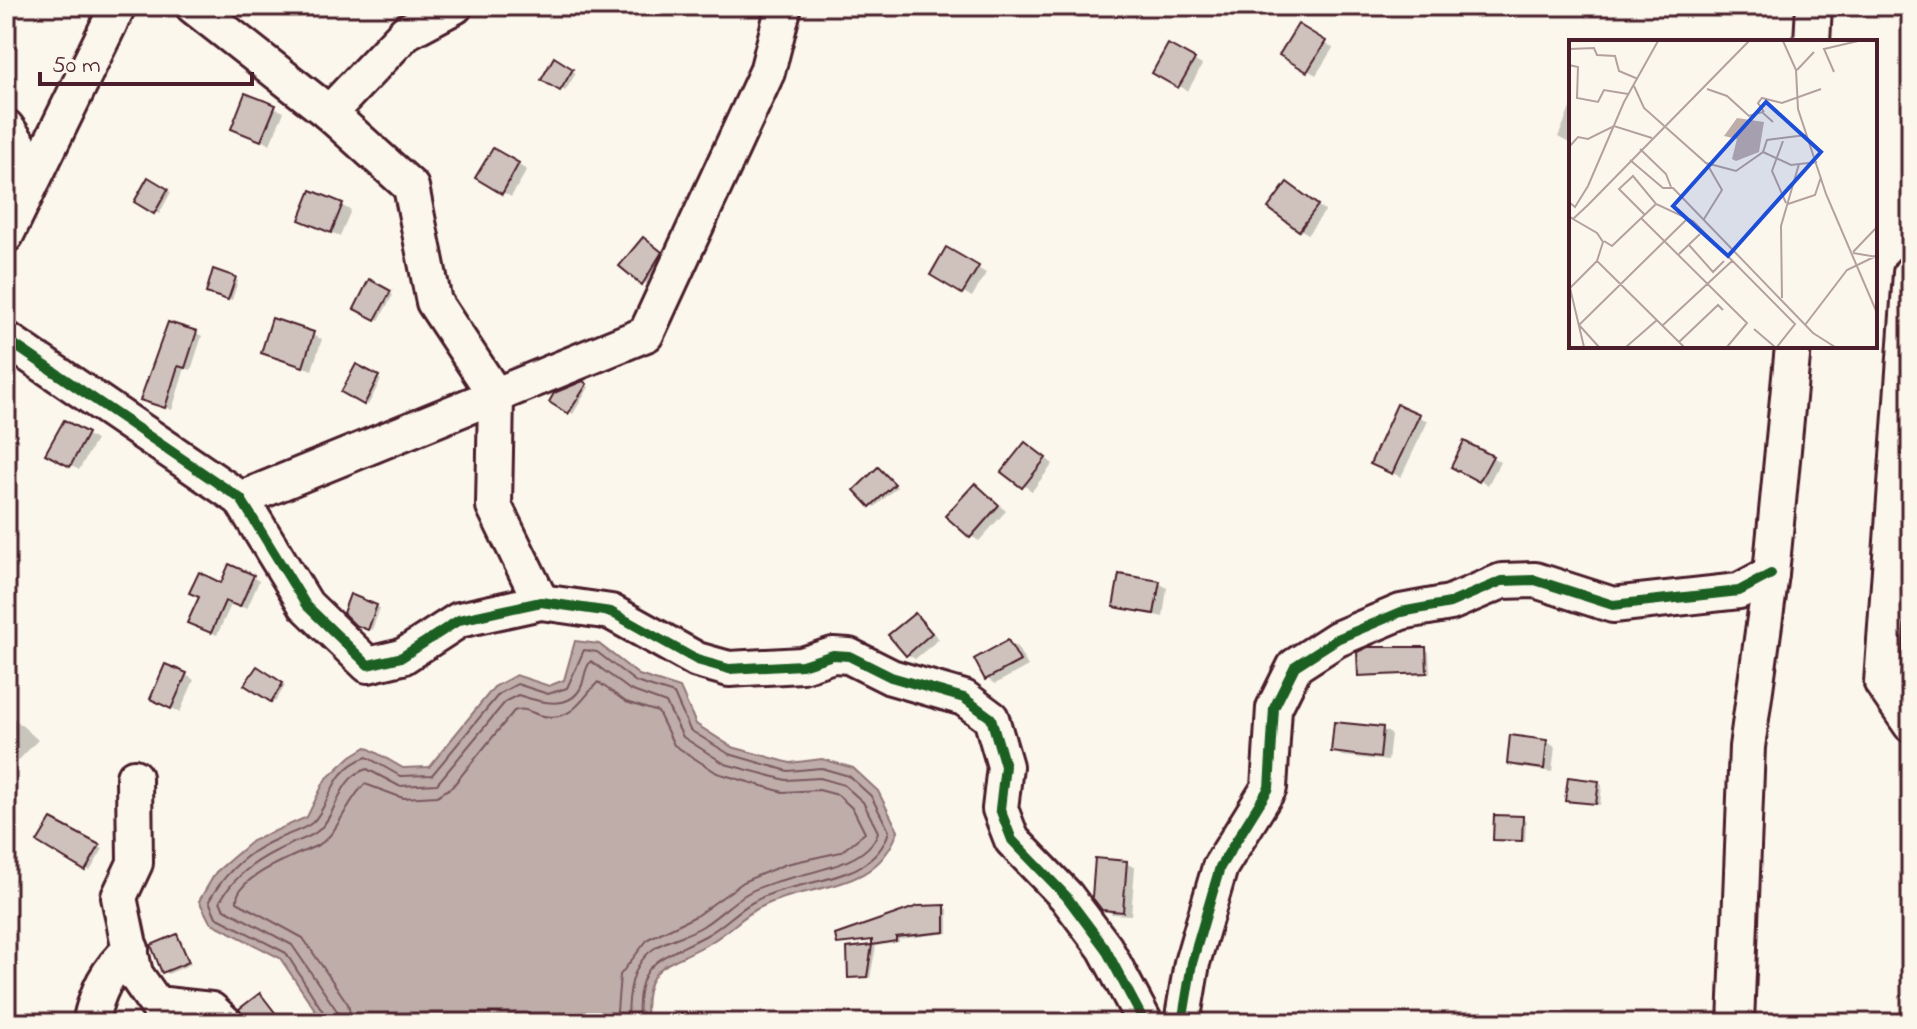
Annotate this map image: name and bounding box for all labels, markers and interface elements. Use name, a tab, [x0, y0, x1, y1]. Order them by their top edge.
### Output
scale bar	[40, 36, 252, 86]
inset map	[1569, 40, 1877, 348]
text: 50 m	[52, 49, 101, 84]

